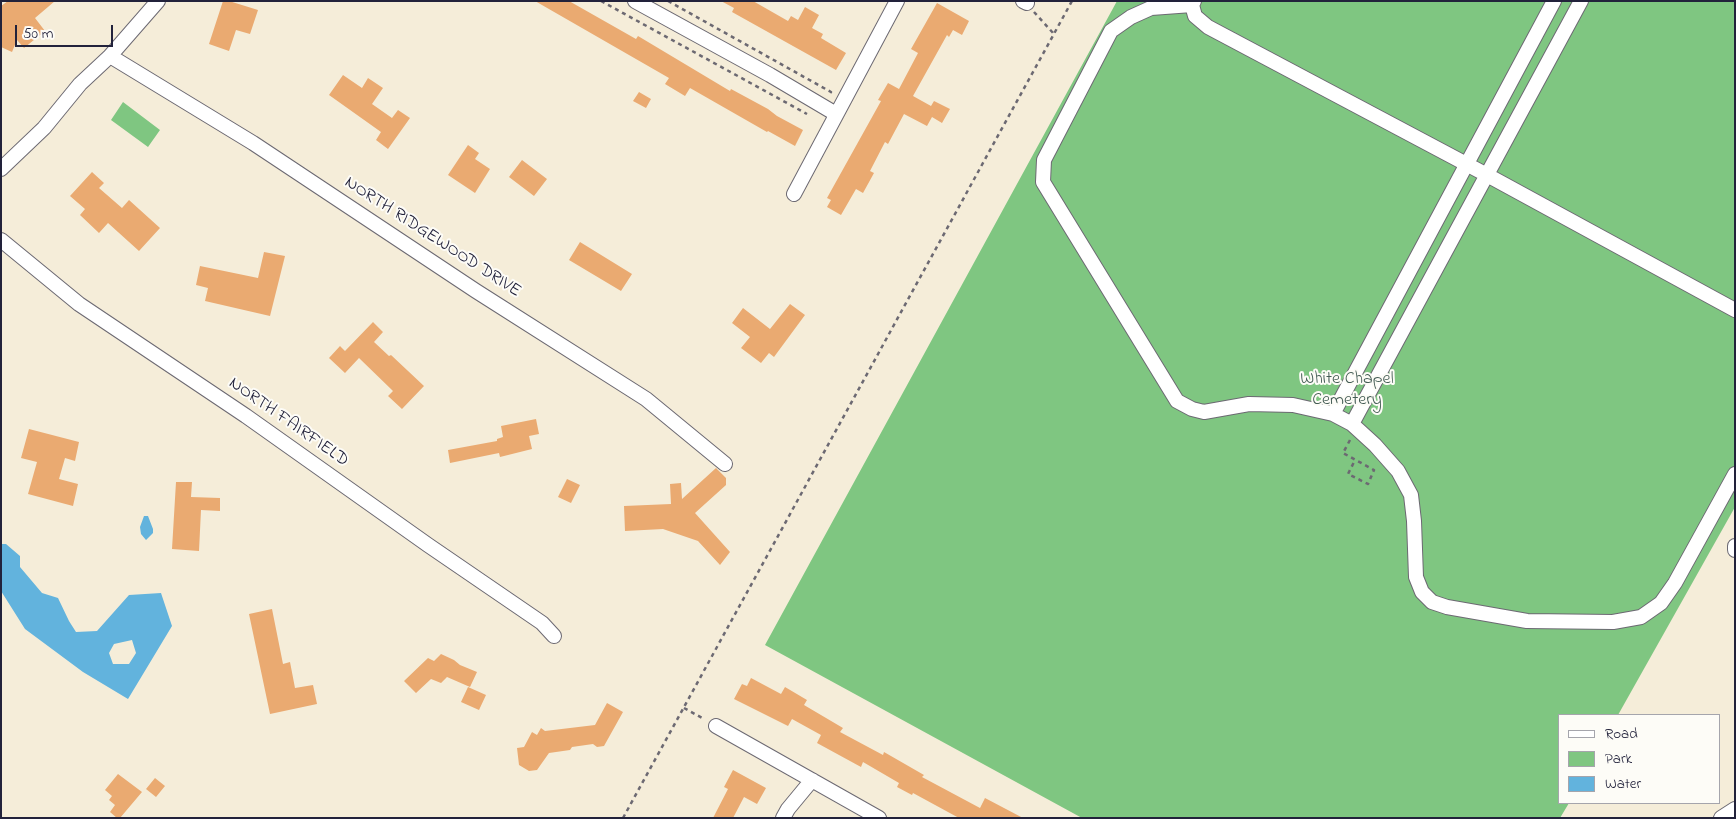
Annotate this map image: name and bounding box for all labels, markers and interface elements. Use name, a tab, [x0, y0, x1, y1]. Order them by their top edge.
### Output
scale bar	[18, 15, 115, 47]
text: 50 m	[23, 23, 53, 45]
street label: NORTH RIDGEWOOD DRIVE	[340, 173, 524, 303]
park label: White Chapel Cemetery	[1300, 369, 1394, 412]
street label: NORTH FAIRFIELD	[224, 374, 352, 472]
legend	[1558, 714, 1721, 804]
text: Road	[1605, 723, 1638, 745]
text: Park	[1605, 748, 1632, 770]
text: Water	[1605, 773, 1641, 795]

